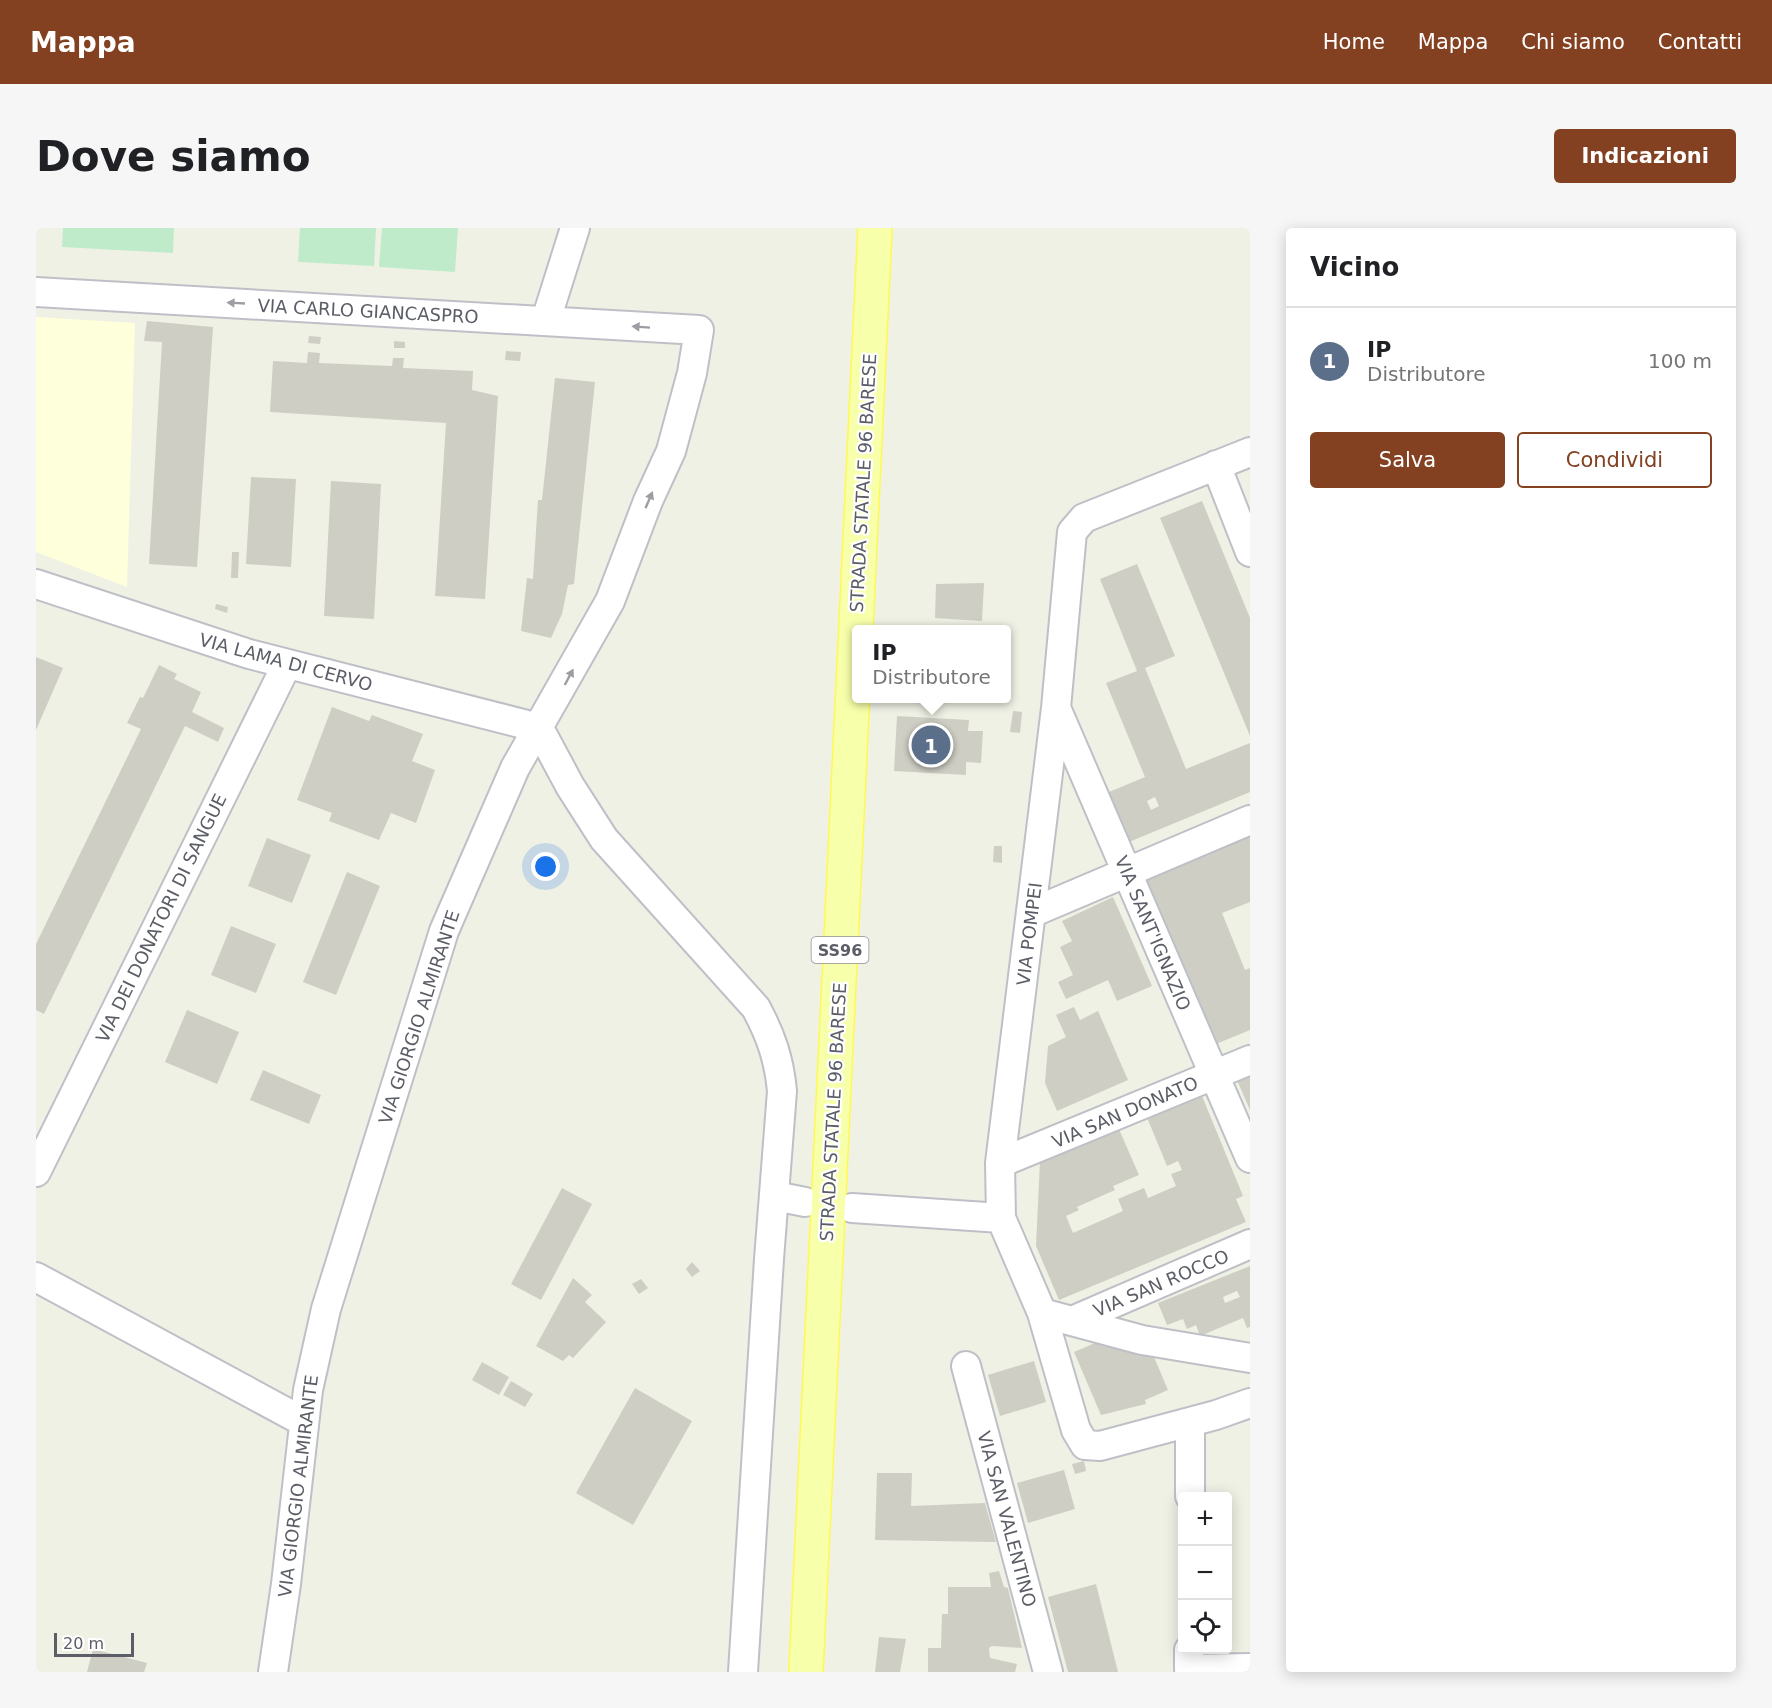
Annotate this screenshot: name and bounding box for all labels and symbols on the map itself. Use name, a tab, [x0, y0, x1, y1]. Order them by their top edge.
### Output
street label: VIA CARLO GIANCASPRO	[257, 295, 479, 327]
one-way arrow	[227, 299, 246, 308]
one-way arrow	[631, 322, 650, 331]
street label: STRADA STATALE 96 BARESE	[846, 353, 880, 613]
one-way arrow	[644, 490, 654, 508]
street label: VIA LAMA DI CERVO	[197, 629, 375, 695]
one-way arrow	[564, 668, 574, 685]
pin: 1	[912, 722, 950, 768]
street label: VIA DEI DONATORI DI SANGUE	[92, 790, 230, 1046]
your location	[531, 852, 560, 881]
street label: VIA SANT'IGNAZIO	[1111, 853, 1195, 1013]
street label: VIA POMPEI	[1012, 881, 1046, 987]
street label: VIA GIORGIO ALMIRANTE	[374, 907, 464, 1127]
road number: SS96	[812, 937, 868, 963]
street label: STRADA STATALE 96 BARESE	[816, 982, 850, 1242]
street label: VIA SAN DONATO	[1049, 1072, 1201, 1152]
street label: VIA SAN ROCCO	[1090, 1245, 1232, 1321]
street label: VIA GIORGIO ALMIRANTE	[274, 1374, 322, 1598]
street label: VIA SAN VALENTINO	[973, 1429, 1041, 1609]
scale bar	[54, 1630, 134, 1658]

